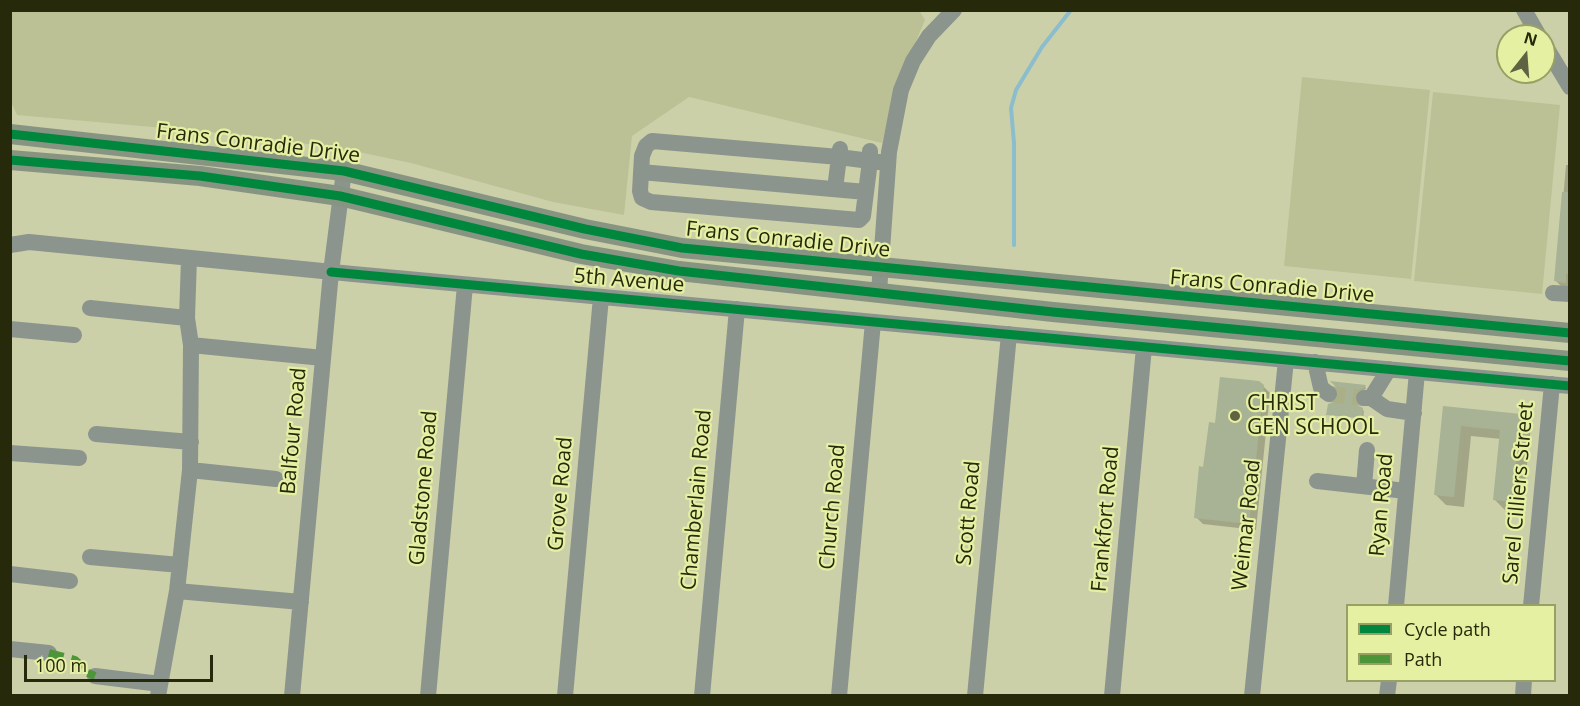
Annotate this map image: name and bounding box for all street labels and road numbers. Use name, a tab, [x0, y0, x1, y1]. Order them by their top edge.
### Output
street label: Frans Conradie Drive	[155, 119, 361, 169]
street label: Frans Conradie Drive	[685, 217, 891, 263]
street label: 5th Avenue	[573, 264, 685, 298]
street label: Frans Conradie Drive	[1169, 266, 1375, 308]
street label: Balfour Road	[276, 367, 312, 495]
street label: Sarel Cilliers Street	[1498, 401, 1540, 585]
street label: Gladstone Road	[405, 409, 443, 567]
street label: Chamberlain Road	[677, 409, 717, 591]
street label: Grove Road	[543, 436, 579, 552]
street label: Church Road	[815, 443, 851, 571]
street label: Frankfort Road	[1087, 445, 1125, 593]
street label: Ryan Road	[1365, 452, 1399, 558]
street label: Weimar Road	[1228, 458, 1266, 592]
street label: Scott Road	[952, 460, 986, 566]

